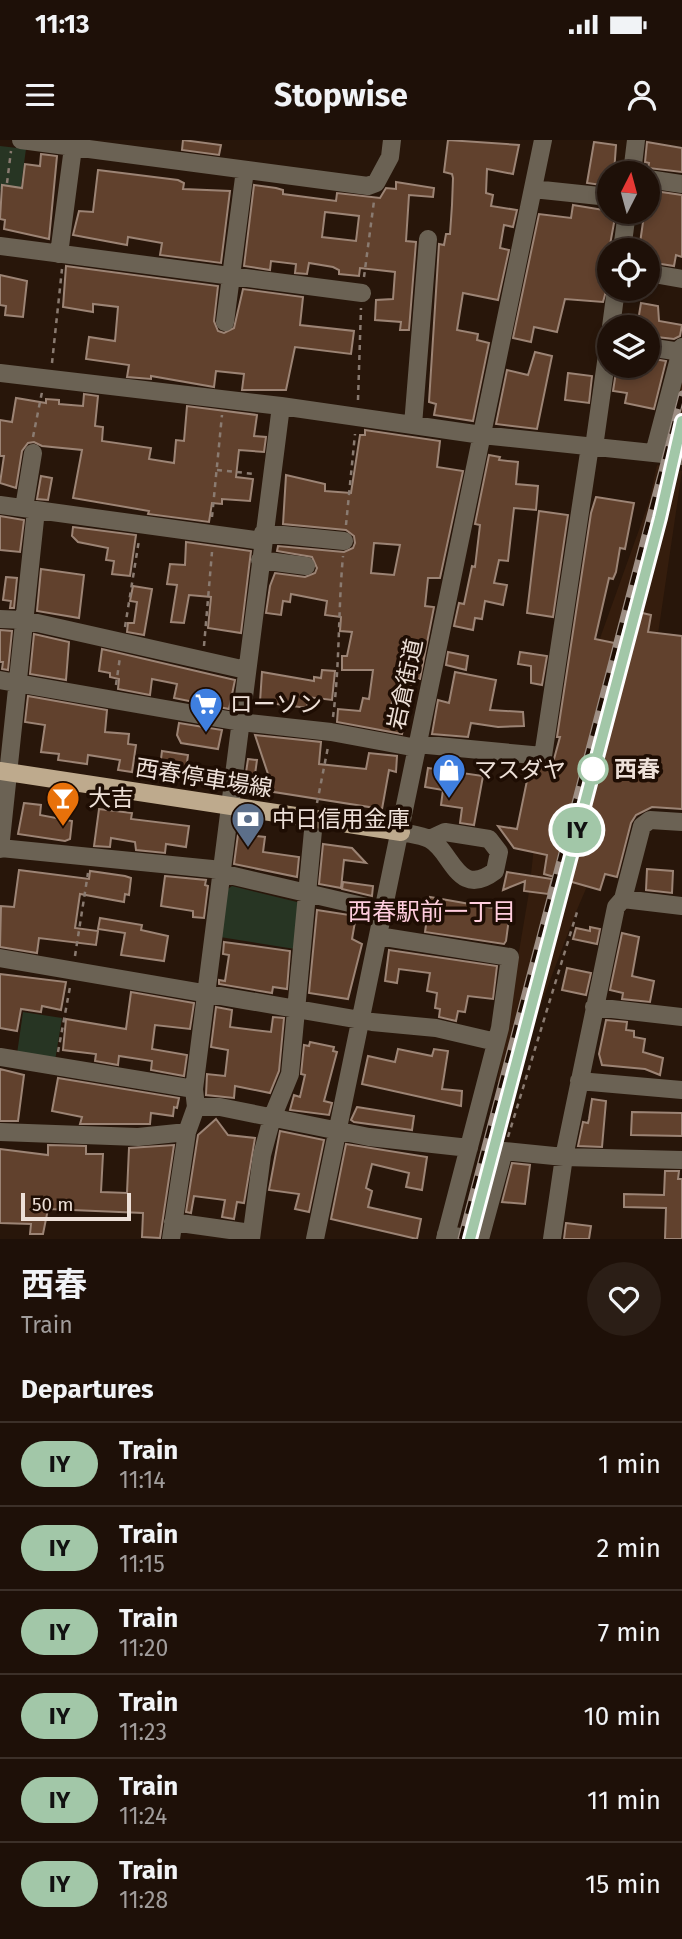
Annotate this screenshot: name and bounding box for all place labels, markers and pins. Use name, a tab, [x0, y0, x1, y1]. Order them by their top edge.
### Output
supermarket icon: ローソン	[187, 685, 225, 734]
place label: ローソン	[230, 690, 322, 718]
shop icon: マスダヤ	[430, 751, 468, 800]
marker: 西春	[578, 754, 608, 784]
place label: 西春	[614, 755, 660, 783]
place label: マスダヤ	[474, 756, 566, 784]
bar icon: 大吉	[44, 779, 82, 828]
place label: 大吉	[88, 784, 134, 812]
bank icon: 中日信用金庫	[229, 800, 267, 849]
place label: 中日信用金庫	[272, 805, 410, 833]

